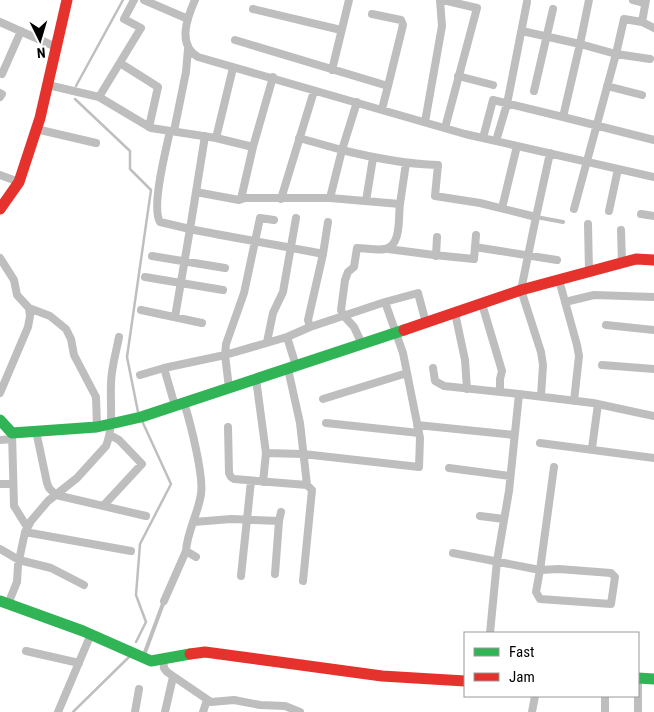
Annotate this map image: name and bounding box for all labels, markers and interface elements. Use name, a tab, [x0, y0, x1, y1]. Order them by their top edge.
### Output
north arrow	[15, 15, 65, 65]
text: N	[36, 45, 46, 61]
legend	[464, 632, 639, 697]
text: Fast	[509, 643, 534, 661]
text: Jam	[509, 668, 535, 686]

